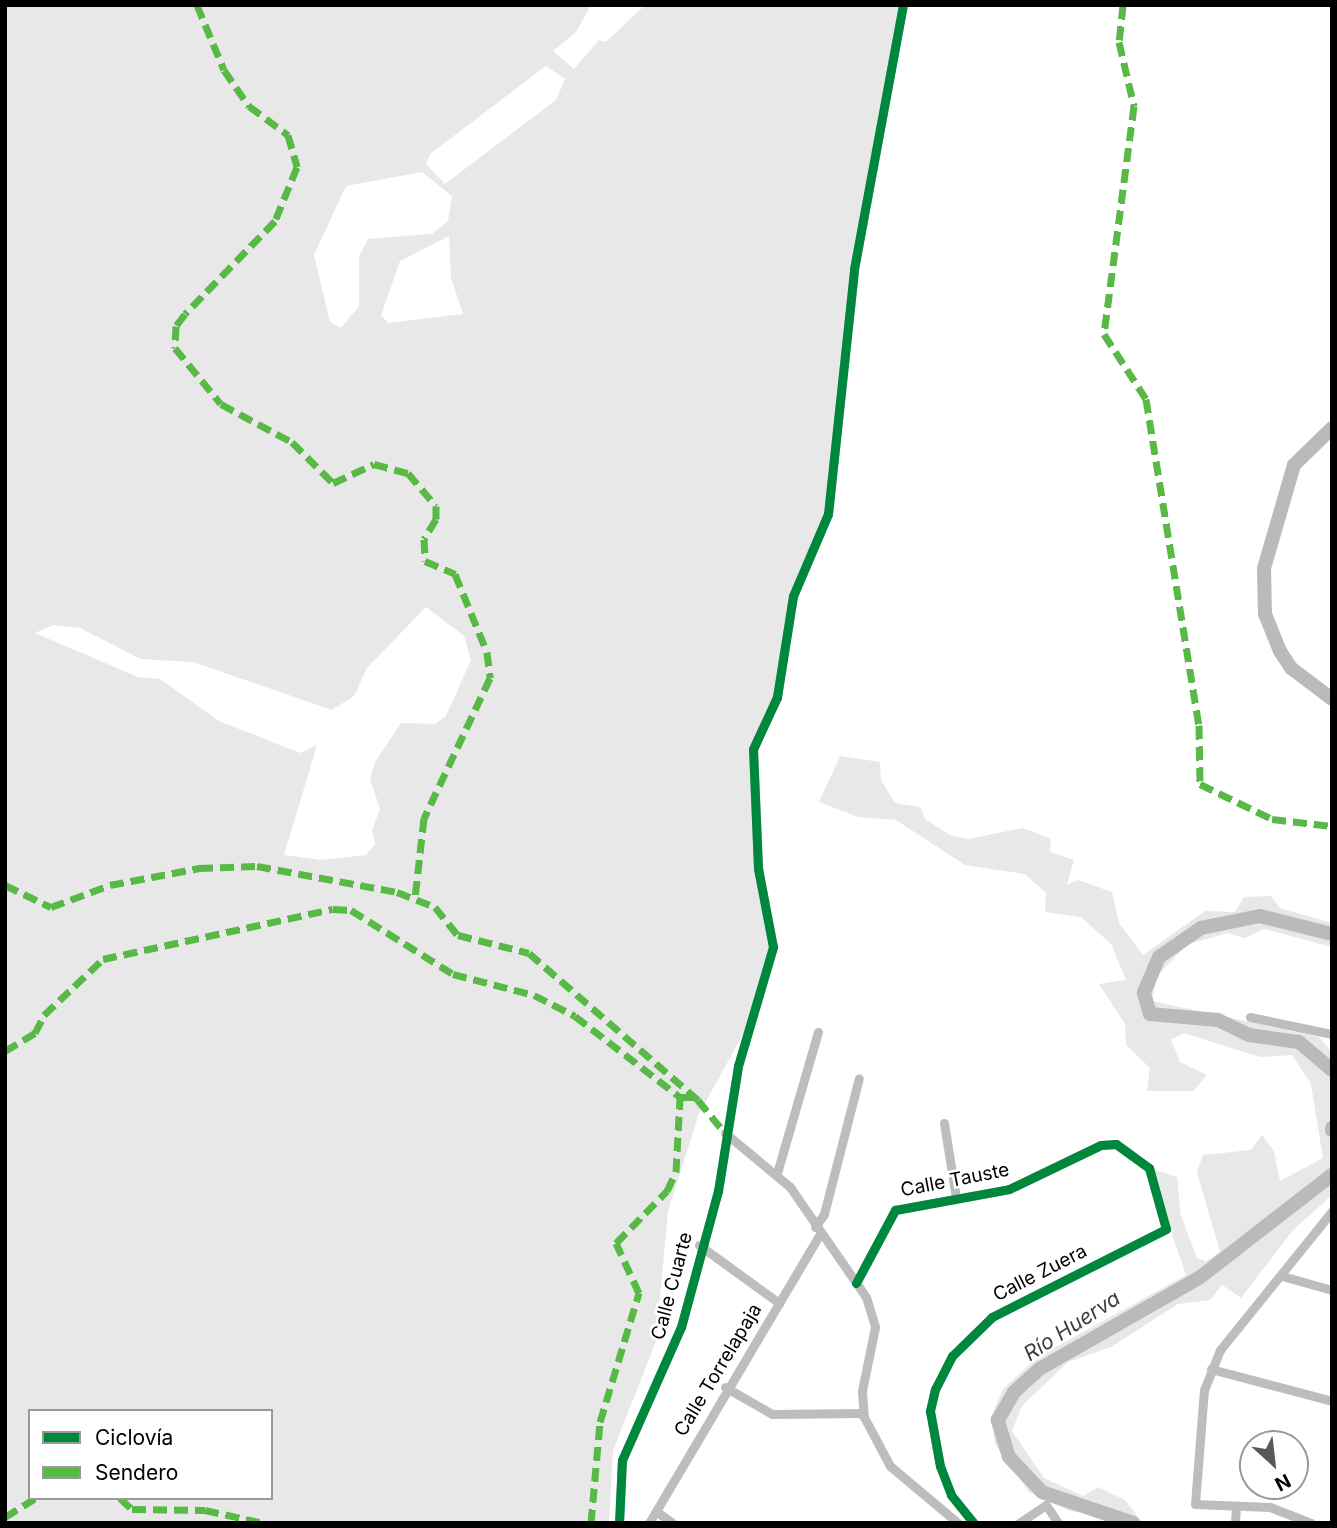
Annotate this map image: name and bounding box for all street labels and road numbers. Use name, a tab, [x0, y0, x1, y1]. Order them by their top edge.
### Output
street label: Calle Tauste	[899, 1158, 1011, 1202]
street label: Calle Cuarte	[647, 1230, 697, 1342]
street label: Calle Zuera	[989, 1240, 1091, 1306]
street label: Calle Torrelapaja	[669, 1300, 767, 1440]

